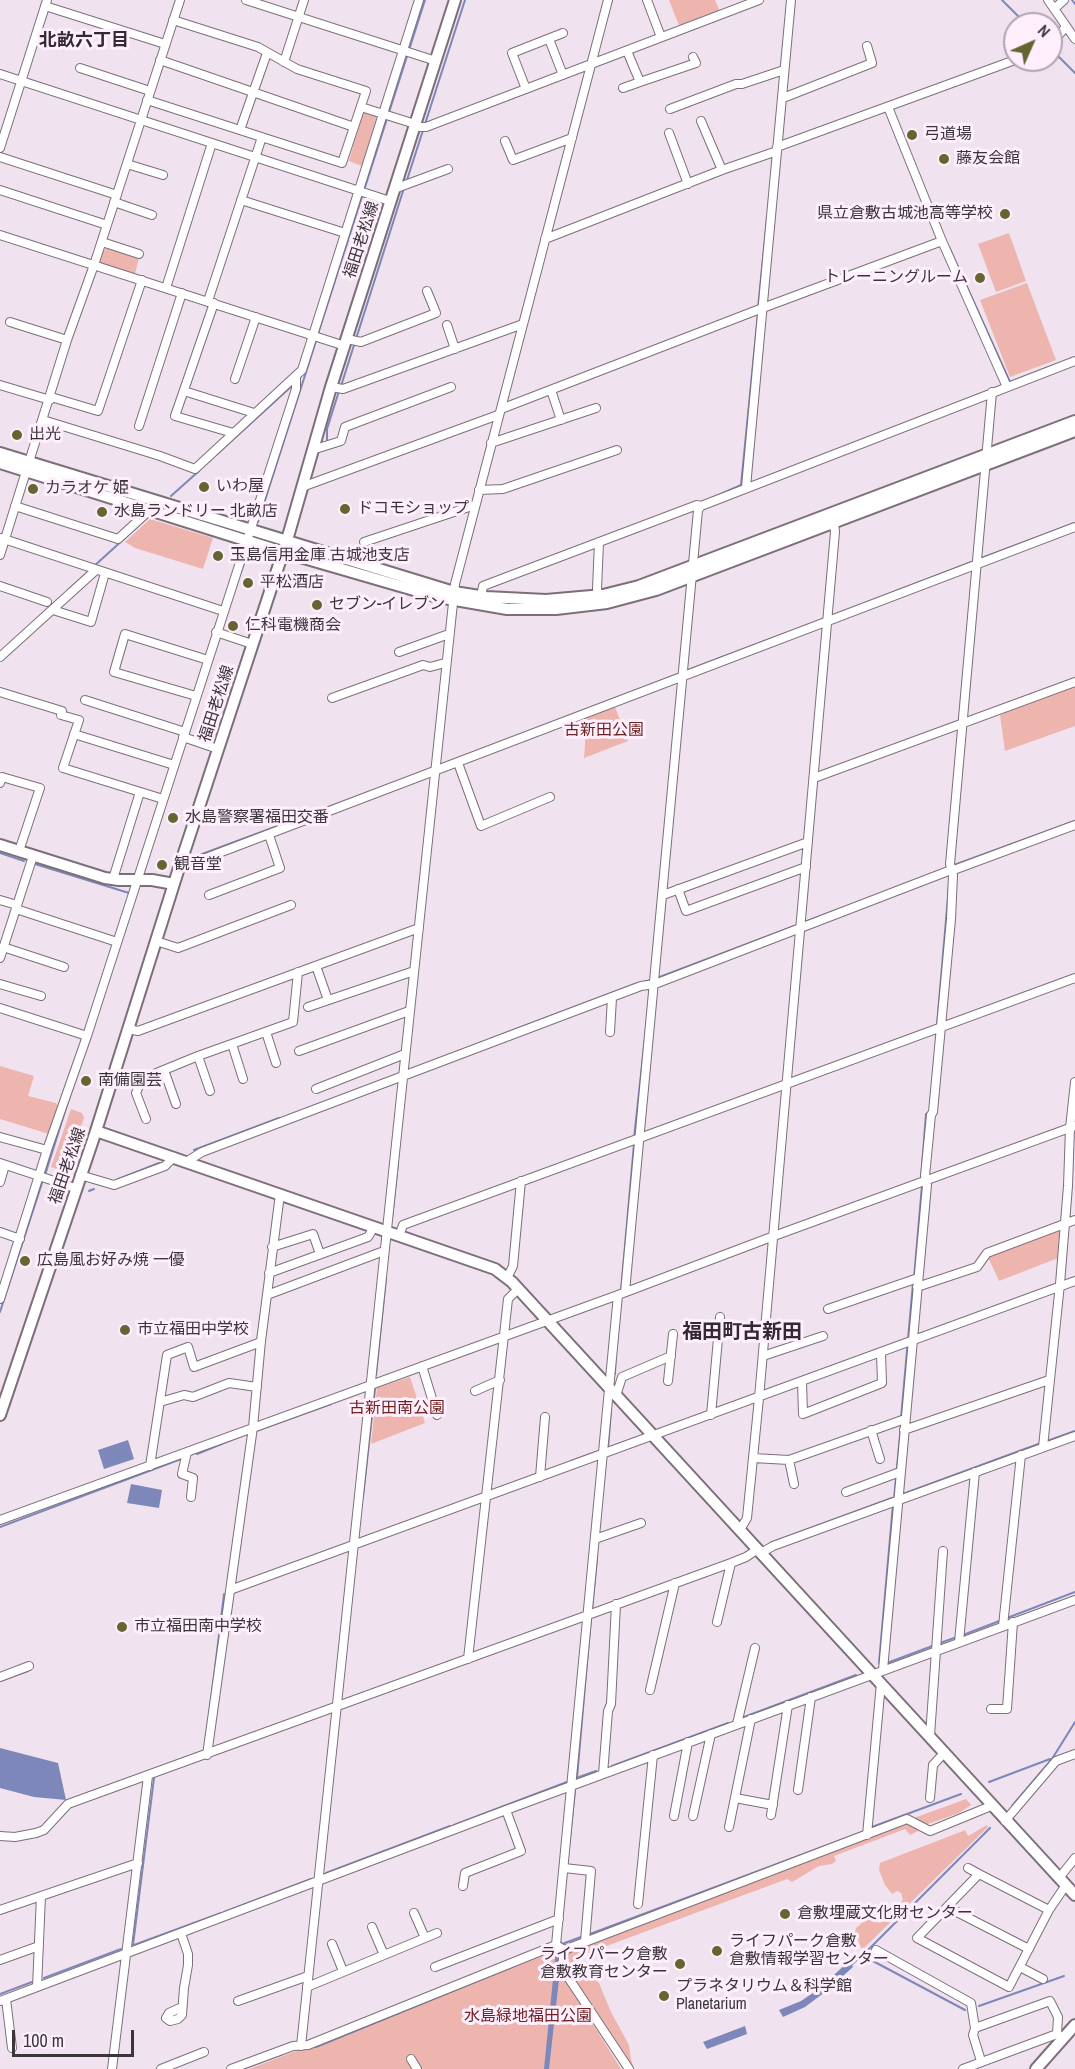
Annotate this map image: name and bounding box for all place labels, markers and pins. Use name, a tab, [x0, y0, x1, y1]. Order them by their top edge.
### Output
place label: 弓道場	[924, 125, 972, 145]
marker: 弓道場	[905, 128, 919, 142]
place label: 藤友会館	[956, 149, 1020, 169]
marker: 藤友会館	[937, 152, 951, 166]
place label: 県立倉敷古城池高等学校	[817, 204, 993, 224]
marker: 県立倉敷古城池高等学校	[998, 207, 1012, 221]
place label: トレーニングルーム	[824, 268, 968, 288]
marker: トレーニングルーム	[973, 271, 987, 285]
place label: 出光	[29, 425, 61, 445]
marker: 出光	[10, 428, 24, 442]
place label: いわ屋	[216, 477, 264, 497]
place label: カラオケ 姫	[45, 479, 129, 499]
marker: いわ屋	[197, 480, 211, 494]
marker: カラオケ 姫	[26, 482, 40, 496]
place label: ドコモショップ	[357, 499, 469, 519]
place label: 水島ランドリー 北畝店	[114, 502, 278, 522]
marker: ドコモショップ	[338, 502, 352, 516]
marker: 水島ランドリー 北畝店	[95, 505, 109, 519]
place label: 玉島信用金庫 古城池支店	[230, 546, 410, 566]
marker: 玉島信用金庫 古城池支店	[211, 549, 225, 563]
place label: 平松酒店	[260, 573, 324, 593]
marker: 平松酒店	[241, 576, 255, 590]
place label: セブン-イレブン	[329, 595, 445, 615]
marker: セブン-イレブン	[310, 598, 324, 612]
place label: 仁科電機商会	[245, 616, 341, 636]
marker: 仁科電機商会	[226, 619, 240, 633]
place label: 水島警察署福田交番	[185, 808, 329, 828]
marker: 水島警察署福田交番	[166, 811, 180, 825]
place label: 観音堂	[174, 855, 222, 875]
marker: 観音堂	[155, 858, 169, 872]
place label: 南備園芸	[98, 1071, 162, 1091]
marker: 南備園芸	[79, 1074, 93, 1088]
place label: 広島風お好み焼 一優	[37, 1251, 185, 1271]
marker: 広島風お好み焼 一優	[18, 1254, 32, 1268]
place label: 市立福田中学校	[137, 1320, 249, 1340]
marker: 市立福田中学校	[118, 1323, 132, 1337]
place label: 市立福田南中学校	[134, 1617, 262, 1637]
marker: 市立福田南中学校	[115, 1620, 129, 1634]
place label: 倉敷埋蔵文化財センター	[797, 1904, 973, 1924]
marker: 倉敷埋蔵文化財センター	[778, 1907, 792, 1921]
place label: ライフパーク倉敷 倉敷情報学習センター	[729, 1932, 889, 1970]
marker: ライフパーク倉敷 倉敷情報学習センター	[710, 1944, 724, 1958]
place label: ライフパーク倉敷 倉敷教育センター	[540, 1945, 668, 1983]
marker: ライフパーク倉敷 倉敷教育センター	[673, 1957, 687, 1971]
place label: プラネタリウム＆科学館 Planetarium	[676, 1977, 852, 2015]
marker: プラネタリウム＆科学館 Planetarium	[657, 1989, 671, 2003]

